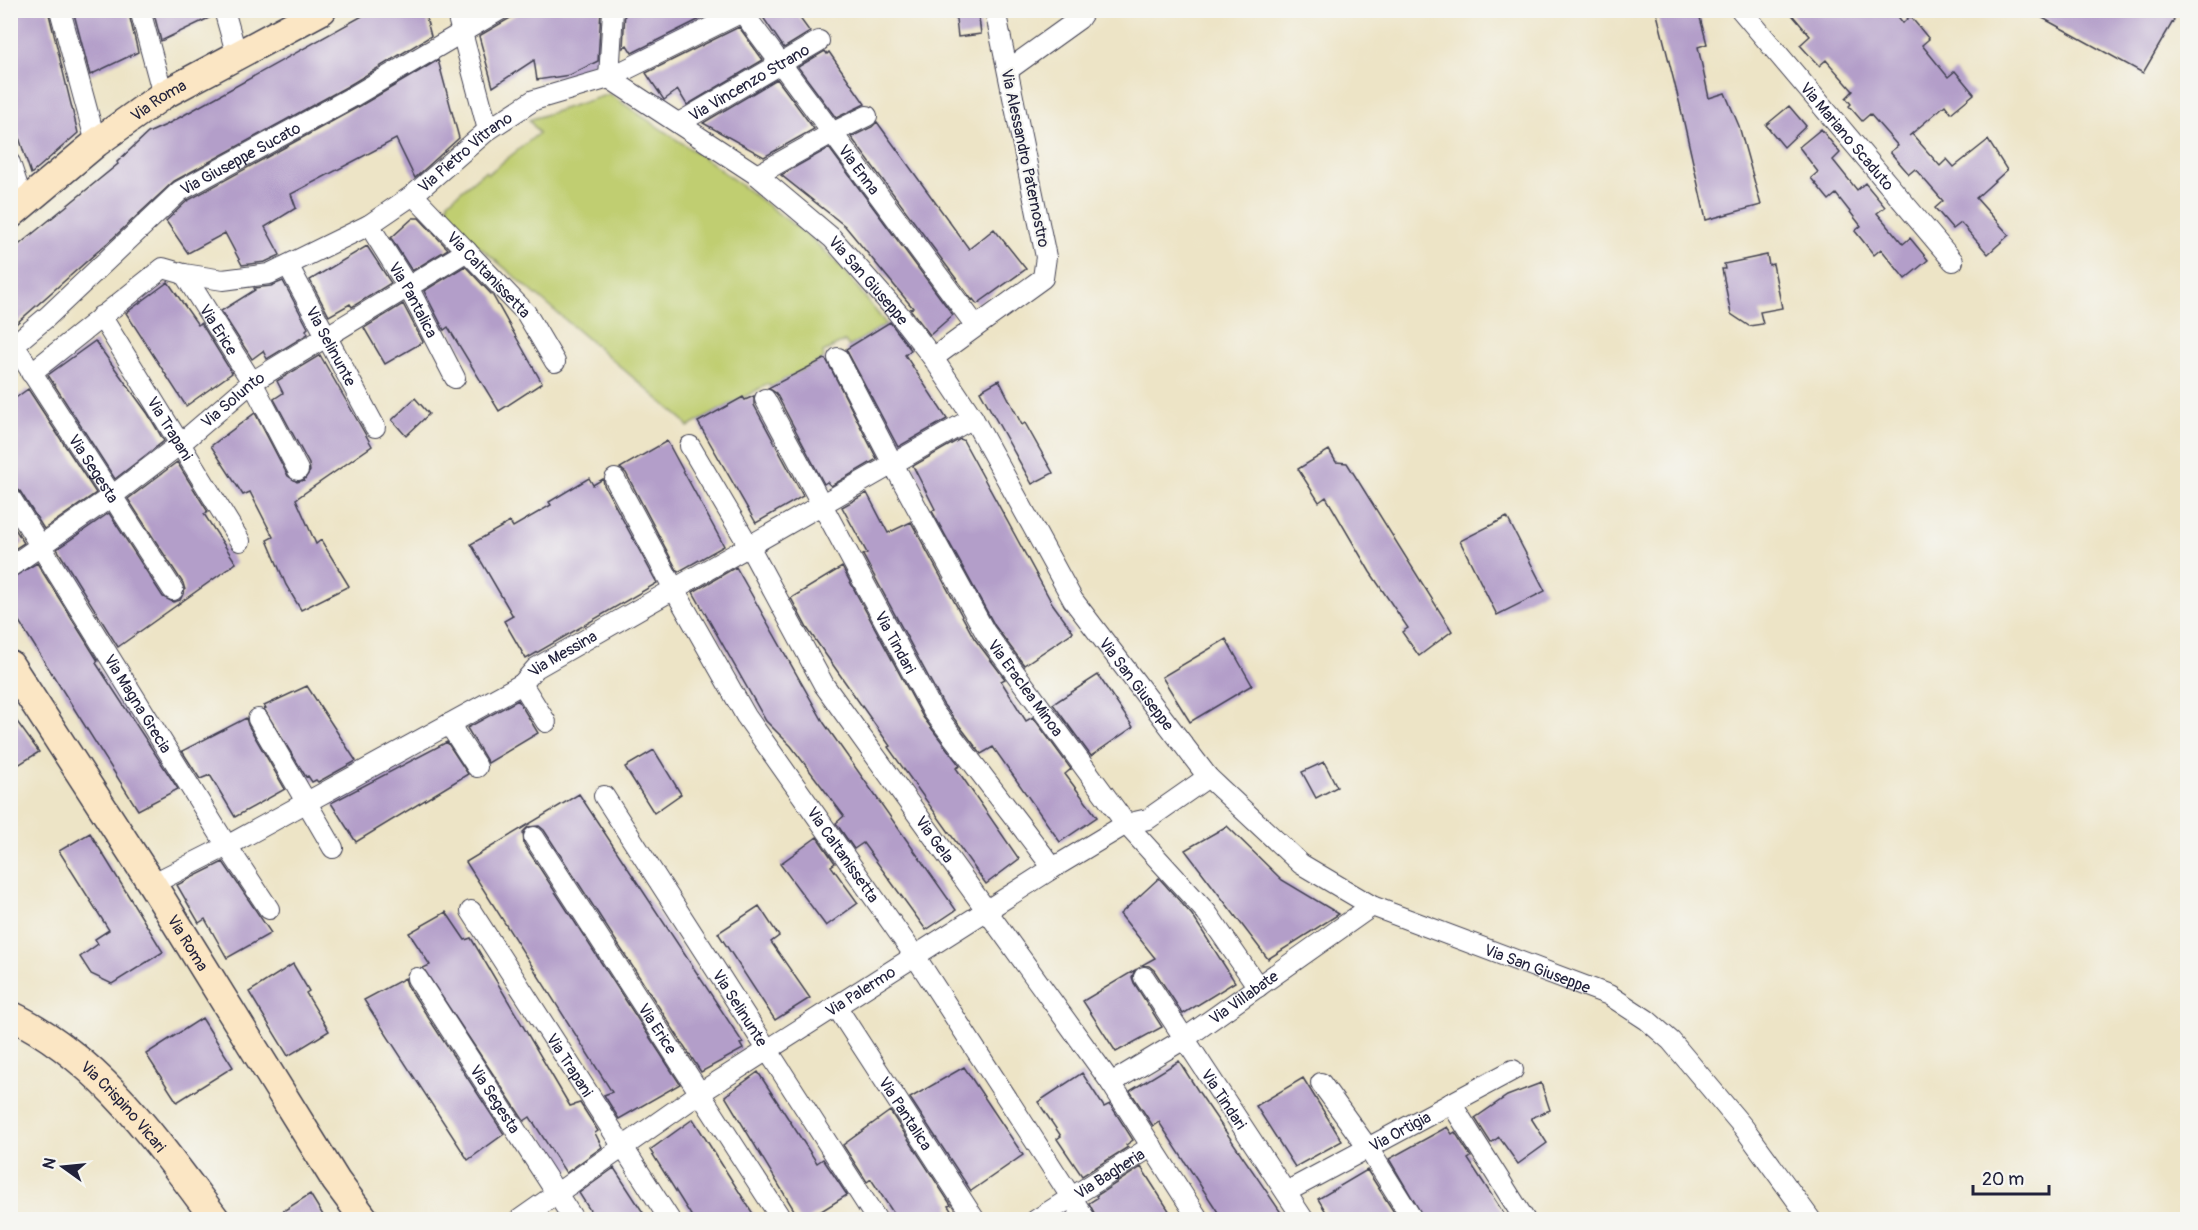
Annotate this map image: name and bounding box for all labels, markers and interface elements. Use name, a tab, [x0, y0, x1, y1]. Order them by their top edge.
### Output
street label: Via Vincenzo Strano	[685, 40, 814, 126]
street label: Via Alessandro Paternostro	[996, 67, 1054, 250]
street label: Via Roma	[127, 75, 190, 126]
street label: Via Mariano Scaduto	[1795, 79, 1898, 195]
street label: Via Pietro Vitrano	[414, 108, 517, 197]
street label: Via Giuseppe Sucato	[177, 118, 305, 200]
street label: Via Enna	[834, 141, 884, 199]
street label: Via Caltanissetta	[442, 228, 534, 323]
street label: Via San Giuseppe	[824, 232, 913, 329]
street label: Via Pantalica	[384, 258, 441, 341]
street label: Via Erice	[195, 301, 242, 359]
street label: Via Selinunte	[301, 303, 360, 390]
street label: Via Solunto	[197, 368, 269, 432]
street label: Via Trapani	[142, 393, 197, 465]
street label: Via Segesta	[64, 431, 123, 507]
street label: Via Tindari	[870, 608, 920, 677]
street label: Via Messina	[524, 626, 601, 681]
street label: Via San Giuseppe	[1094, 634, 1178, 735]
street label: Via Eraclea Minoa	[983, 636, 1067, 741]
street label: Via Magna Grecia	[99, 651, 176, 757]
street label: Via Caltanissetta	[802, 803, 883, 907]
street label: Via Gela	[911, 812, 958, 867]
street label: Via Roma	[163, 911, 212, 975]
street label: Via San Giuseppe	[1481, 940, 1593, 998]
street label: Via Palermo	[822, 962, 900, 1022]
street label: Via Selinunte	[707, 966, 772, 1051]
street label: Via Villabate	[1206, 966, 1283, 1029]
street label: Via Erice	[633, 1000, 681, 1058]
street label: Via Trapani	[542, 1030, 597, 1101]
street label: Via Crispino Vicari	[76, 1057, 170, 1157]
street label: Via Segesta	[465, 1061, 524, 1137]
street label: Via Tindari	[1196, 1066, 1251, 1133]
street label: Via Pantalica	[874, 1073, 936, 1154]
street label: Via Ortigia	[1366, 1107, 1434, 1156]
north arrow	[33, 1137, 93, 1197]
street label: Via Bagheria	[1071, 1144, 1149, 1204]
text: N	[38, 1155, 61, 1171]
scale bar	[1973, 1158, 2050, 1196]
text: 20 m	[1982, 1168, 2024, 1191]

